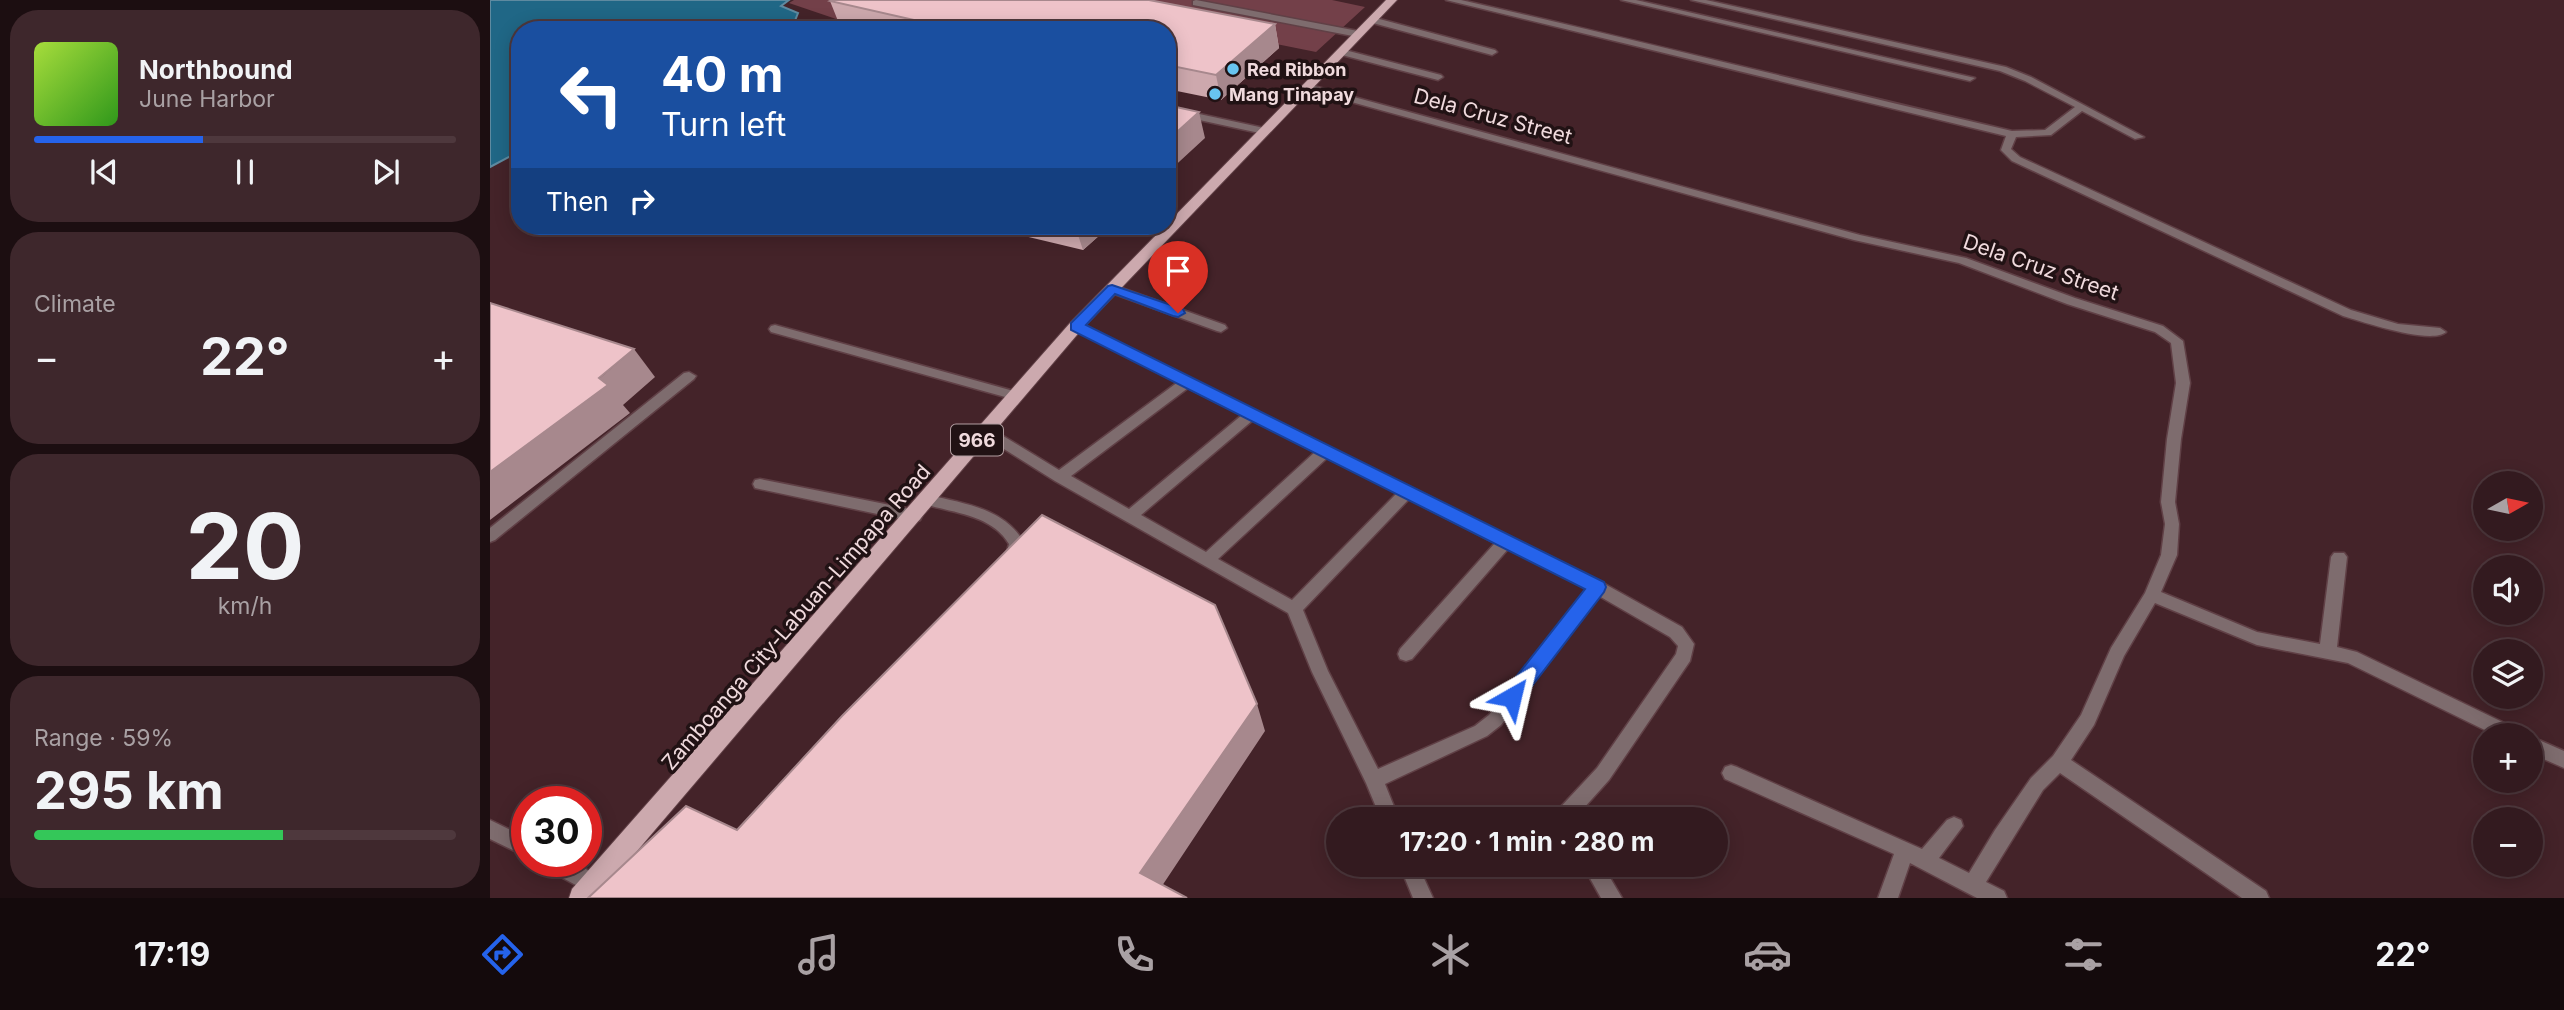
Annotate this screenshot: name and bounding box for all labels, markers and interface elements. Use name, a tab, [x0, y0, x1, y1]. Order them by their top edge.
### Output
text: 40 m	[661, 45, 784, 104]
icon: left	[546, 49, 637, 140]
text: Northbound	[139, 54, 293, 85]
place label: Red Ribbon	[1247, 59, 1347, 80]
marker: Red Ribbon	[1225, 61, 1241, 77]
street label: Dela Cruz Street	[1411, 83, 1575, 149]
place label: Mang Tinapay	[1229, 84, 1354, 105]
text: June Harbor	[139, 85, 275, 113]
marker: Mang Tinapay	[1207, 86, 1223, 102]
text: Turn left	[661, 105, 786, 144]
icon: previous	[85, 153, 123, 191]
icon: pause	[226, 153, 264, 191]
icon: next	[367, 153, 405, 191]
icon: right	[623, 182, 661, 220]
text: Then	[546, 186, 609, 217]
street label: Dela Cruz Street	[1960, 229, 2122, 305]
pin	[1148, 241, 1208, 313]
icon: arrive	[1159, 252, 1197, 290]
text: Climate	[34, 290, 116, 318]
text: 22°	[200, 325, 290, 388]
text: −	[34, 334, 59, 380]
text: +	[431, 334, 456, 380]
road number: 966	[951, 424, 1003, 456]
street label: Zamboanga City-Labuan-Limpapa Road	[656, 459, 936, 775]
north arrow	[2473, 471, 2543, 541]
map controls	[2473, 471, 2543, 877]
text: 20	[186, 491, 304, 601]
button: sound	[2473, 555, 2543, 625]
text: km/h	[218, 592, 272, 620]
button: layers	[2473, 639, 2543, 709]
position arrow	[1475, 660, 1549, 734]
button: +	[2473, 723, 2543, 793]
text: Range · 59%	[34, 724, 173, 752]
text: 295 km	[34, 759, 224, 822]
speed limit sign: 30	[511, 786, 602, 877]
button: −	[2473, 807, 2543, 877]
text: 17:20 · 1 min · 280 m	[1399, 826, 1655, 857]
icon: directions	[478, 930, 527, 979]
icon: music	[794, 930, 843, 979]
icon: phone	[1110, 930, 1159, 979]
icon: climate	[1426, 930, 1475, 979]
icon: car	[1743, 930, 1792, 979]
icon: filters	[2059, 930, 2108, 979]
text: 17:19	[134, 935, 210, 974]
text: 22°	[2375, 935, 2430, 974]

